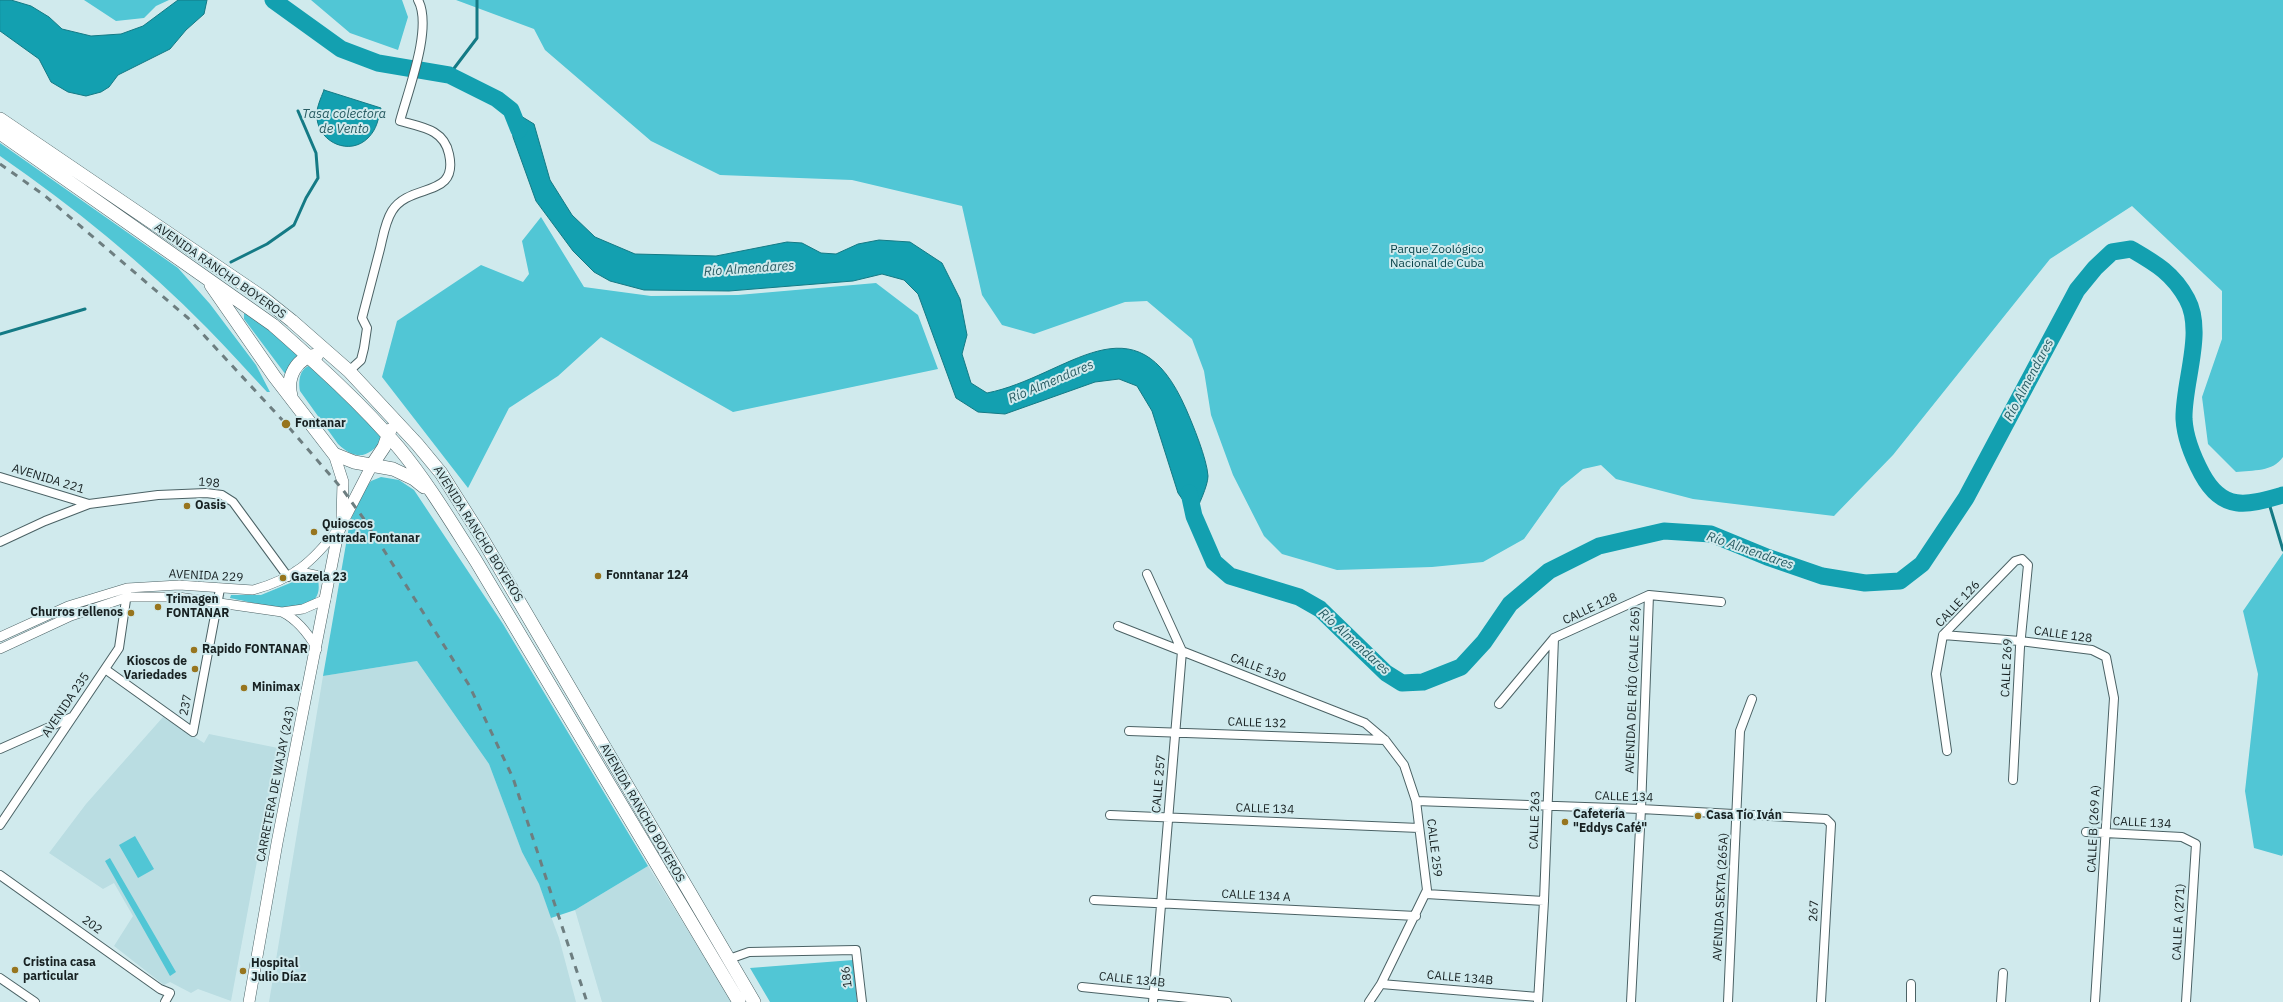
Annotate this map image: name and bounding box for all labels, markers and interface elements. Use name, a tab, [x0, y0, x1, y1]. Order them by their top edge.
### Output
water label: Tasa colectora de Vento	[302, 106, 386, 137]
street label: AVENIDA RANCHO BOYEROS	[151, 220, 289, 322]
park label: Parque Zoológico Nacional de Cuba	[1390, 243, 1484, 271]
water label: Río Almendares	[703, 258, 795, 280]
water label: Río Almendares	[2001, 336, 2057, 424]
water label: Río Almendares	[1006, 357, 1096, 407]
place label: Fontanar	[295, 417, 346, 431]
marker: Fontanar	[280, 418, 292, 430]
street label: AVENIDA 221	[10, 461, 86, 497]
street label: AVENIDA RANCHO BOYEROS	[430, 463, 526, 605]
street label: 198	[198, 475, 220, 491]
place label: Oasis	[195, 499, 226, 513]
marker: Oasis	[182, 501, 192, 511]
place label: Quioscos entrada Fontanar	[322, 518, 420, 546]
marker: Quioscos entrada Fontanar	[309, 527, 319, 537]
water label: Río Almendares	[1704, 529, 1796, 573]
street label: AVENIDA 229	[168, 567, 244, 585]
place label: Fonntanar 124	[606, 569, 688, 583]
place label: Gazela 23	[291, 571, 347, 585]
marker: Fonntanar 124	[593, 571, 603, 581]
marker: Gazela 23	[278, 573, 288, 583]
street label: CALLE 126	[1933, 578, 1983, 630]
street label: CALLE 128	[1560, 590, 1620, 628]
place label: Trimagen FONTANAR	[166, 593, 229, 621]
marker: Trimagen FONTANAR	[153, 602, 163, 612]
place label: Churros rellenos	[30, 606, 123, 620]
water label: Río Almendares	[1315, 606, 1393, 678]
street label: AVENIDA DEL RÍO (CALLE 265)	[1623, 606, 1643, 774]
marker: Churros rellenos	[126, 608, 136, 618]
street label: CALLE 128	[2033, 624, 2093, 646]
street label: CALLE 269	[1998, 638, 2016, 698]
place label: Rapido FONTANAR	[202, 643, 308, 657]
marker: Rapido FONTANAR	[189, 645, 199, 655]
street label: CALLE 130	[1228, 651, 1288, 685]
place label: Kioscos de Variedades	[124, 655, 187, 683]
marker: Kioscos de Variedades	[190, 664, 200, 674]
street label: AVENIDA 235	[39, 670, 93, 740]
place label: Minimax	[252, 681, 300, 695]
marker: Minimax	[239, 683, 249, 693]
street label: 237	[177, 693, 195, 717]
street label: CARRETERA DE WAJAY (243)	[254, 705, 298, 863]
street label: CALLE 132	[1227, 715, 1287, 731]
street label: AVENIDA RANCHO BOYEROS	[596, 741, 688, 885]
street label: CALLE 257	[1149, 754, 1169, 814]
street label: CALLE B (269 A)	[2085, 785, 2103, 873]
street label: CALLE 134	[1594, 789, 1654, 805]
street label: CALLE 263	[1527, 790, 1543, 850]
street label: CALLE 134	[1235, 801, 1295, 817]
place label: Cafetería "Eddys Café"	[1573, 808, 1647, 836]
place label: Casa Tío Iván	[1706, 809, 1782, 823]
marker: Casa Tío Iván	[1693, 811, 1703, 821]
street label: CALLE 134	[2112, 814, 2172, 832]
marker: Cafetería "Eddys Café"	[1560, 817, 1570, 827]
street label: CALLE 259	[1423, 818, 1445, 878]
street label: AVENIDA SEXTA (265A)	[1710, 832, 1732, 962]
street label: CALLE A (271)	[2170, 883, 2188, 961]
street label: CALLE 134 A	[1221, 887, 1291, 905]
street label: 267	[1806, 900, 1822, 922]
street label: 202	[79, 913, 105, 937]
place label: Cristina casa particular	[23, 956, 96, 984]
place label: Hospital Julio Díaz	[251, 957, 306, 985]
marker: Cristina casa particular	[10, 965, 20, 975]
street label: 186	[839, 965, 855, 989]
marker: Hospital Julio Díaz	[238, 966, 248, 976]
street label: CALLE 134B	[1426, 968, 1494, 988]
street label: CALLE 134B	[1098, 969, 1166, 991]

